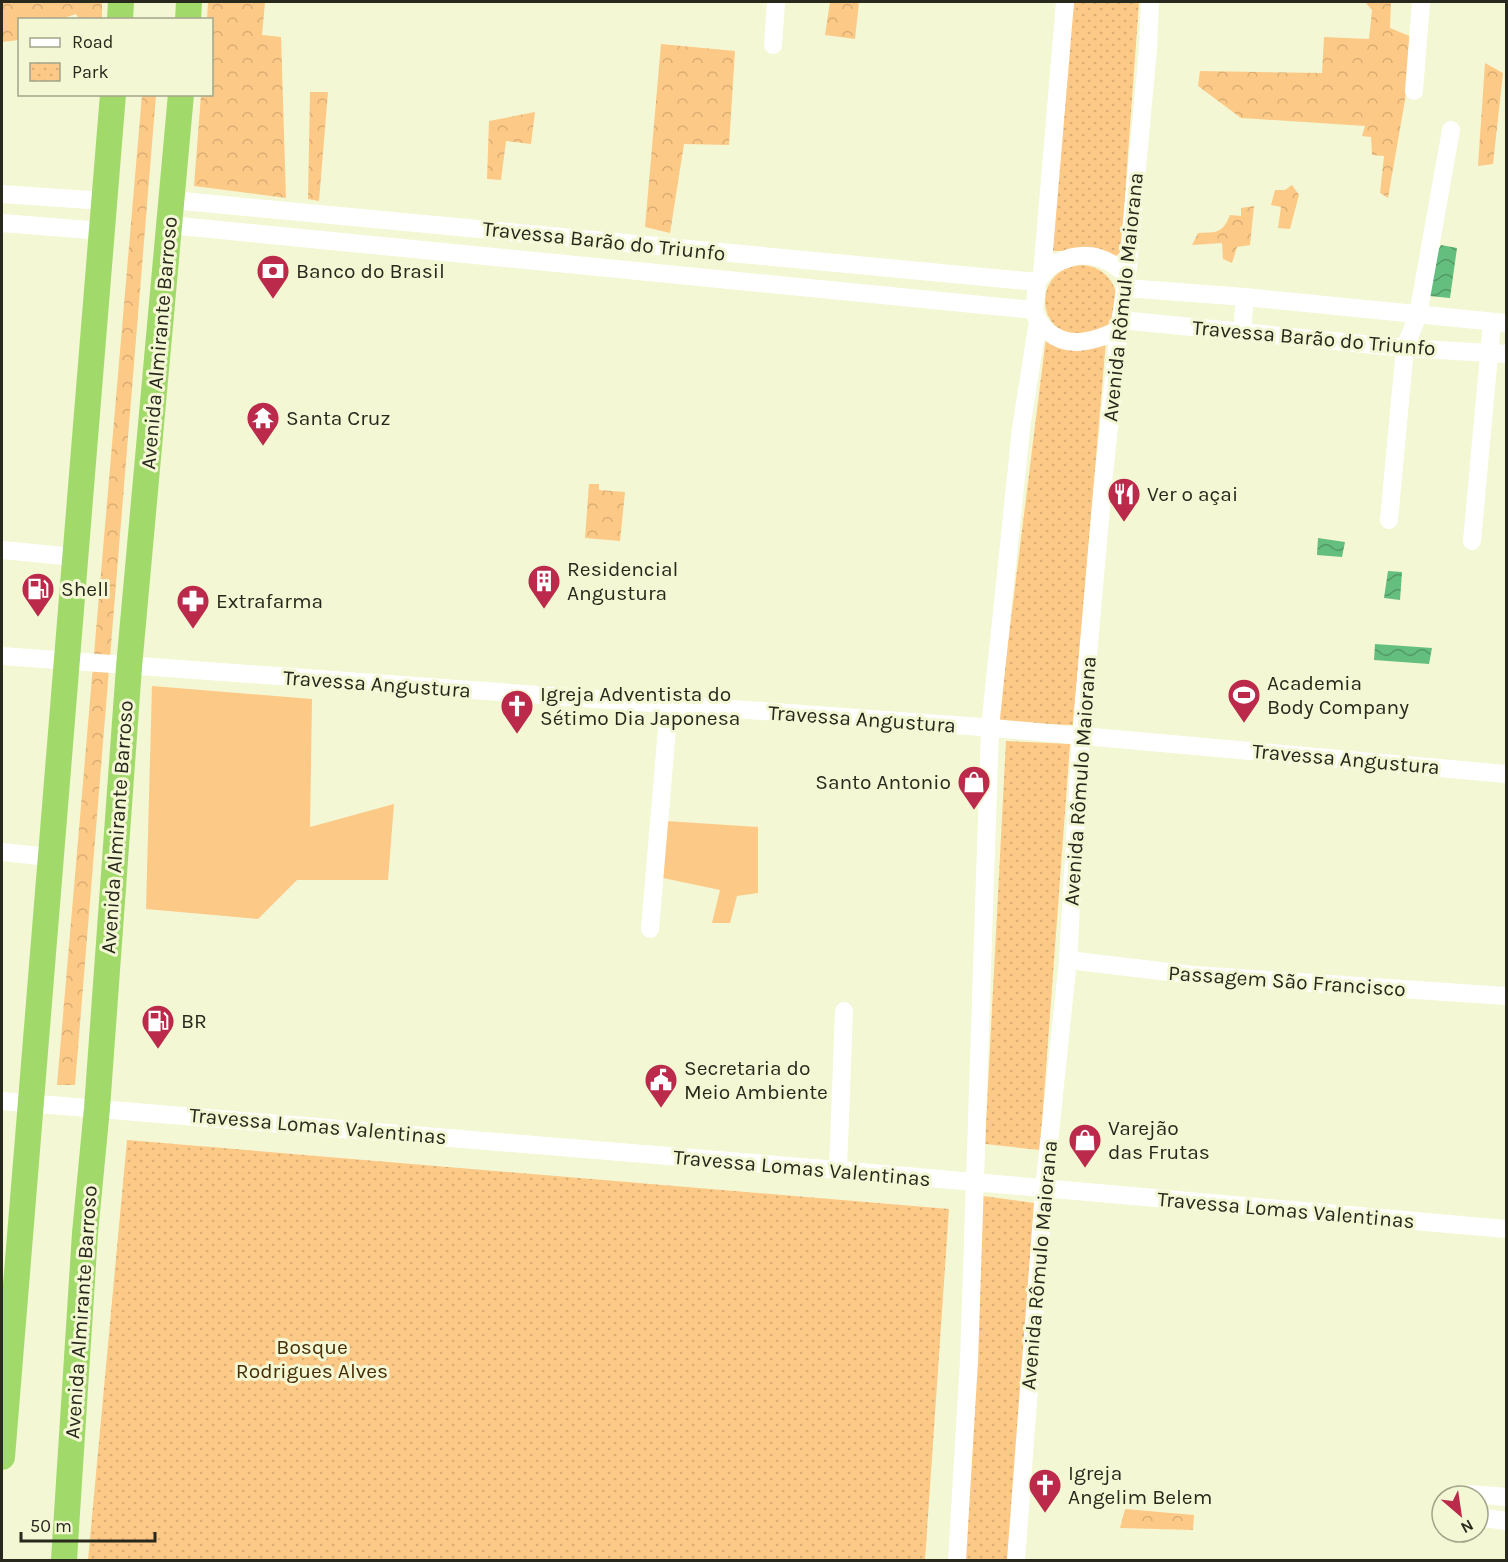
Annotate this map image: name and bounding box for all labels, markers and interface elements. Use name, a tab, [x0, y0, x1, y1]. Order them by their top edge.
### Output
legend	[18, 18, 213, 96]
text: Road	[72, 31, 113, 53]
text: Park	[72, 61, 109, 83]
street label: Avenida Rômulo Maiorana	[1098, 171, 1148, 423]
street label: Avenida Almirante Barroso	[136, 215, 182, 471]
street label: Travessa Barão do Triunfo	[481, 216, 727, 266]
bank icon: Banco do Brasil	[255, 253, 291, 300]
place label: Banco do Brasil	[296, 259, 445, 283]
street label: Travessa Barão do Triunfo	[1191, 315, 1437, 361]
temple icon: Santa Cruz	[245, 400, 281, 447]
place label: Santa Cruz	[286, 406, 391, 430]
restaurant icon: Ver o açai	[1106, 476, 1142, 523]
place label: Ver o açai	[1147, 482, 1238, 506]
place label: Residencial Angustura	[567, 557, 678, 605]
building icon: Residencial Angustura	[526, 563, 562, 610]
fuel station icon: Shell	[20, 571, 56, 618]
place label: Shell	[61, 577, 109, 601]
pharmacy icon: Extrafarma	[175, 583, 211, 630]
place label: Extrafarma	[216, 589, 323, 613]
street label: Avenida Rômulo Maiorana	[1059, 655, 1101, 907]
street label: Travessa Angustura	[282, 665, 472, 703]
place label: Academia Body Company	[1267, 671, 1409, 719]
sports icon: Academia Body Company	[1226, 677, 1262, 724]
place label: Igreja Adventista do Sétimo Dia Japonesa	[540, 682, 740, 730]
church icon: Igreja Adventista do Sétimo Dia Japonesa	[499, 688, 535, 735]
street label: Avenida Almirante Barroso	[96, 699, 138, 955]
street label: Travessa Angustura	[767, 700, 957, 738]
street label: Travessa Angustura	[1251, 739, 1441, 779]
shop icon: Santo Antonio	[956, 764, 992, 811]
place label: Santo Antonio	[815, 770, 951, 794]
street label: Passagem São Francisco	[1167, 961, 1407, 1001]
fuel station icon: BR	[140, 1003, 176, 1050]
place label: BR	[181, 1009, 207, 1033]
place label: Secretaria do Meio Ambiente	[684, 1056, 828, 1104]
public building icon: Secretaria do Meio Ambiente	[643, 1062, 679, 1109]
street label: Travessa Lomas Valentinas	[188, 1103, 448, 1149]
place label: Varejão das Frutas	[1108, 1116, 1210, 1164]
shop icon: Varejão das Frutas	[1067, 1122, 1103, 1169]
street label: Avenida Rômulo Maiorana	[1016, 1139, 1062, 1391]
street label: Travessa Lomas Valentinas	[672, 1145, 932, 1191]
street label: Avenida Almirante Barroso	[60, 1184, 102, 1440]
street label: Travessa Lomas Valentinas	[1156, 1187, 1416, 1233]
park label: Bosque Rodrigues Alves	[236, 1335, 388, 1383]
place label: Igreja Angelim Belem	[1068, 1461, 1212, 1509]
church icon: Igreja Angelim Belem	[1027, 1467, 1063, 1514]
north arrow	[1430, 1484, 1490, 1544]
scale bar	[21, 1505, 154, 1543]
text: 50 m	[30, 1515, 72, 1537]
text: N	[1457, 1516, 1477, 1538]

